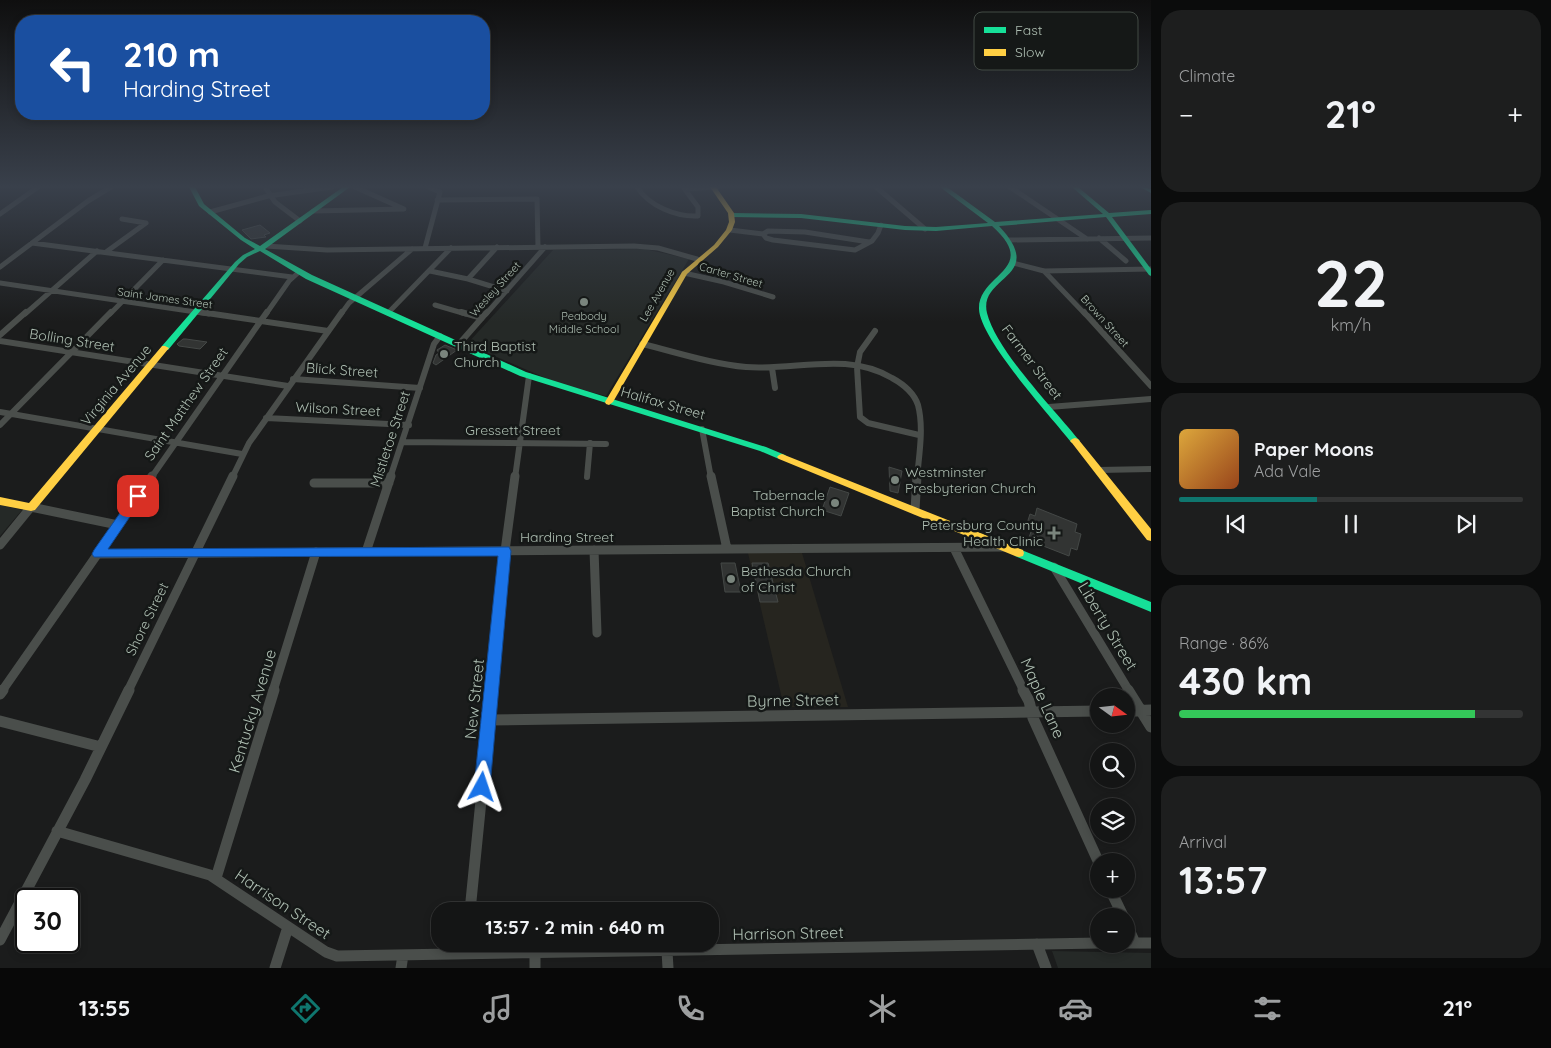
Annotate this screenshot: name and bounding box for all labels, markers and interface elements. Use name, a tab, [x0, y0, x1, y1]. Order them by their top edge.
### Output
legend	[974, 12, 1138, 70]
text: Fast	[1015, 21, 1043, 39]
text: 210 m	[123, 32, 220, 76]
icon: left	[40, 35, 105, 100]
text: Slow	[1015, 43, 1045, 61]
text: Climate	[1179, 66, 1235, 86]
text: Harding Street	[123, 75, 271, 103]
text: 21°	[1325, 90, 1376, 138]
text: −	[1179, 97, 1194, 132]
text: +	[1507, 97, 1523, 132]
text: 22	[1314, 242, 1388, 323]
street label: Wesley Street	[466, 258, 524, 320]
street label: Carter Street	[698, 259, 765, 291]
street label: Lee Avenue	[636, 266, 678, 324]
street label: Saint James Street	[117, 284, 214, 312]
street label: Brown Street	[1078, 292, 1132, 350]
marker: Peabody Middle School	[578, 296, 590, 308]
place label: Peabody Middle School	[549, 309, 619, 336]
text: km/h	[1331, 315, 1371, 335]
street label: Farmer Street	[998, 321, 1066, 403]
street label: Bolling Street	[28, 324, 116, 356]
place label: Third Baptist Church	[454, 337, 536, 371]
street label: Virginia Avenue	[77, 341, 155, 429]
street label: Saint Matthew Street	[140, 344, 232, 464]
marker: Third Baptist Church	[438, 348, 450, 360]
street label: Blick Street	[305, 359, 379, 382]
street label: Halifax Street	[619, 382, 708, 424]
street label: Mistletoe Street	[366, 388, 414, 489]
street label: Wilson Street	[295, 398, 381, 420]
street label: Gressett Street	[465, 421, 561, 439]
text: Paper Moons	[1254, 437, 1374, 461]
text: Ada Vale	[1254, 461, 1321, 481]
place label: Westminster Presbyterian Church	[905, 463, 1036, 497]
marker: Westminster Presbyterian Church	[889, 474, 901, 486]
pin	[117, 475, 159, 517]
icon: arrive	[124, 482, 152, 510]
place label: Tabernacle Baptist Church	[731, 486, 825, 520]
marker: Tabernacle Baptist Church	[829, 497, 841, 509]
icon: previous	[1222, 510, 1250, 538]
icon: pause	[1337, 510, 1365, 538]
icon: next	[1452, 510, 1480, 538]
place label: Petersburg County Health Clinic	[922, 516, 1043, 550]
marker: Petersburg County Health Clinic	[1047, 526, 1061, 540]
street label: Harding Street	[520, 528, 614, 546]
place label: Bethesda Church of Christ	[741, 562, 851, 596]
marker: Bethesda Church of Christ	[725, 573, 737, 585]
street label: Liberty Street	[1074, 578, 1142, 674]
street label: Shore Street	[122, 579, 173, 659]
text: Range · 86%	[1179, 633, 1269, 653]
street label: Kentucky Avenue	[224, 647, 280, 775]
street label: Maple Lane	[1016, 655, 1070, 741]
text: 430 km	[1179, 657, 1312, 705]
street label: New Street	[460, 658, 488, 740]
north arrow	[1090, 688, 1135, 732]
map controls	[1090, 688, 1135, 953]
street label: Byrne Street	[747, 689, 839, 711]
button: search	[1090, 743, 1135, 788]
position arrow	[455, 760, 507, 812]
button: layers	[1090, 798, 1135, 843]
text: Arrival	[1179, 832, 1227, 852]
button: +	[1090, 853, 1135, 898]
text: 13:57	[1179, 856, 1267, 904]
street label: Harrison Street	[231, 865, 335, 943]
speed limit sign: 30	[15, 888, 80, 953]
button: −	[1090, 908, 1135, 953]
text: 13:57 · 2 min · 640 m	[485, 915, 665, 939]
street label: Harrison Street	[732, 922, 844, 944]
icon: directions	[288, 991, 323, 1026]
icon: music	[480, 991, 515, 1026]
icon: phone	[673, 991, 708, 1026]
icon: climate	[865, 991, 900, 1026]
icon: car	[1058, 991, 1093, 1026]
icon: filters	[1250, 991, 1285, 1026]
text: 13:55	[79, 994, 130, 1022]
text: 21°	[1443, 994, 1472, 1022]

